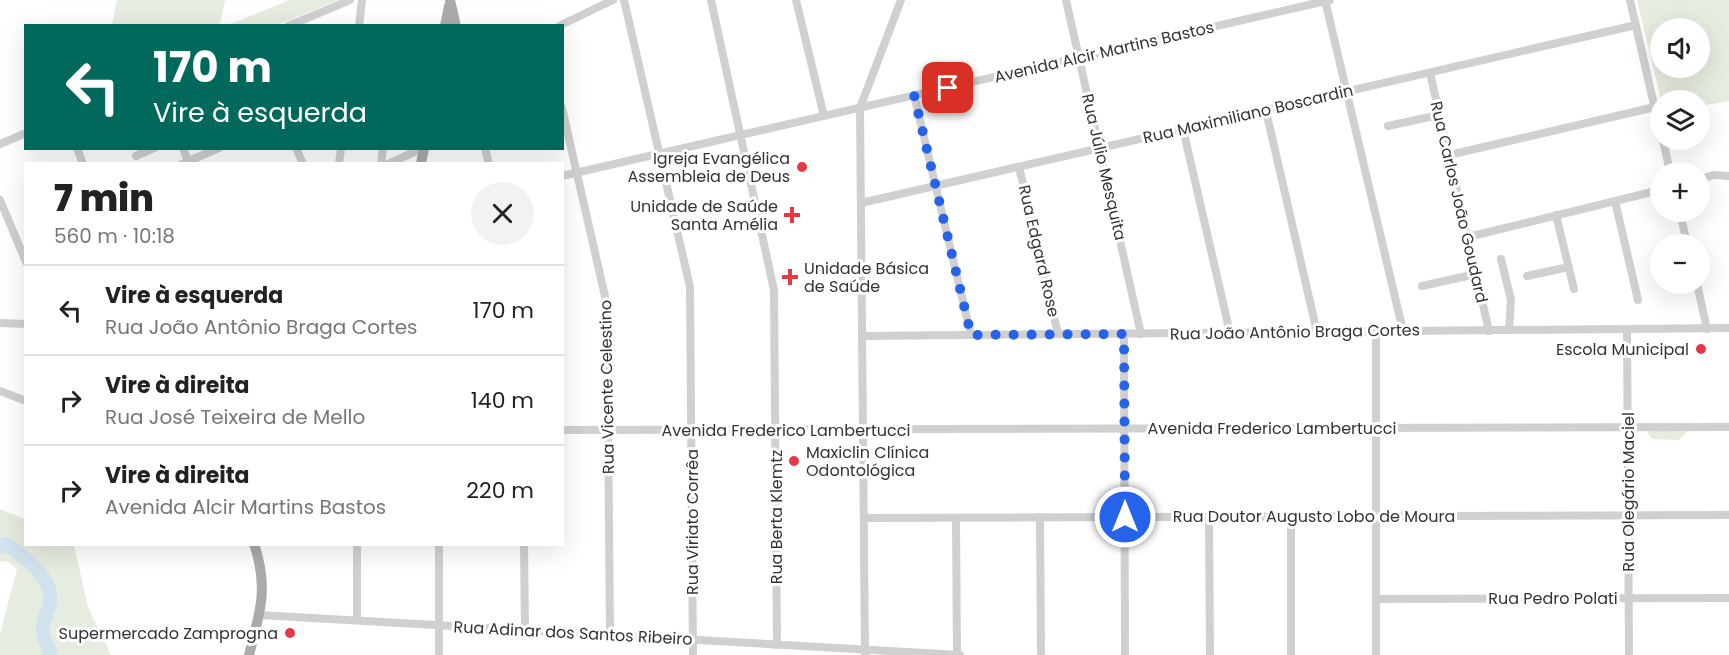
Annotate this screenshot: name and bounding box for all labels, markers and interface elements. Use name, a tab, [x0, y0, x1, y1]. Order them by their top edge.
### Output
street label: Avenida Alcir Martins Bastos	[992, 15, 1216, 89]
map controls	[1650, 18, 1710, 294]
button: sound	[1650, 18, 1710, 78]
text: 170 m	[153, 38, 272, 97]
icon: left	[54, 48, 132, 126]
pin	[922, 62, 973, 113]
icon: arrive	[931, 71, 964, 104]
street label: Rua Maximiliano Boscardin	[1141, 79, 1355, 149]
button: layers	[1650, 90, 1710, 150]
street label: Rua Júlio Mesquita	[1076, 91, 1132, 243]
text: Vire à esquerda	[153, 94, 367, 131]
street label: Rua Carlos João Goudard	[1425, 99, 1493, 305]
place label: Igreja Evangélica Assembleia de Deus	[628, 147, 790, 188]
marker: Igreja Evangélica Assembleia de Deus	[795, 160, 809, 174]
button: +	[1650, 162, 1710, 222]
text: 7 min	[54, 173, 154, 224]
button: close	[471, 182, 534, 245]
street label: Rua Edgard Rose	[1013, 183, 1065, 319]
place label: Unidade de Saúde Santa Amélia	[630, 195, 778, 236]
marker: Unidade de Saúde Santa Amélia	[783, 206, 801, 224]
text: 560 m · 10:18	[54, 222, 175, 250]
button: −	[1650, 234, 1710, 294]
place label: Unidade Básica de Saúde	[804, 257, 929, 298]
marker: Unidade Básica de Saúde	[781, 268, 799, 286]
text: Vire à esquerda	[105, 280, 283, 311]
icon: left	[54, 294, 87, 327]
text: 170 m	[473, 295, 534, 326]
street label: Rua Vicente Celestino	[594, 300, 620, 474]
text: Rua João Antônio Braga Cortes	[105, 313, 418, 341]
street label: Rua João Antônio Braga Cortes	[1170, 318, 1420, 346]
place label: Escola Municipal	[1556, 338, 1689, 361]
marker: Escola Municipal	[1694, 342, 1708, 356]
text: Vire à direita	[105, 370, 250, 401]
icon: right	[54, 384, 87, 417]
text: 140 m	[471, 385, 534, 416]
text: Rua José Teixeira de Mello	[105, 403, 365, 431]
street label: Rua Olegário Maciel	[1617, 412, 1640, 572]
street label: Avenida Frederico Lambertucci	[1148, 417, 1396, 440]
street label: Avenida Frederico Lambertucci	[662, 419, 910, 442]
place label: Maxiclin Clínica Odontológica	[806, 441, 929, 482]
street label: Rua Viriato Corrêa	[681, 449, 704, 595]
street label: Rua Berta Klemtz	[765, 450, 788, 584]
marker: Maxiclin Clínica Odontológica	[787, 454, 801, 468]
text: Vire à direita	[105, 460, 250, 491]
icon: right	[54, 474, 87, 507]
text: 220 m	[466, 475, 534, 506]
position arrow	[1093, 485, 1157, 549]
text: Avenida Alcir Martins Bastos	[105, 493, 386, 521]
street label: Rua Doutor Augusto Lobo de Moura	[1173, 505, 1455, 528]
street label: Rua Pedro Polati	[1488, 587, 1618, 610]
street label: Rua Adinar dos Santos Ribeiro	[453, 615, 693, 651]
place label: Supermercado Zamprogna	[59, 622, 278, 645]
marker: Supermercado Zamprogna	[283, 626, 297, 640]

